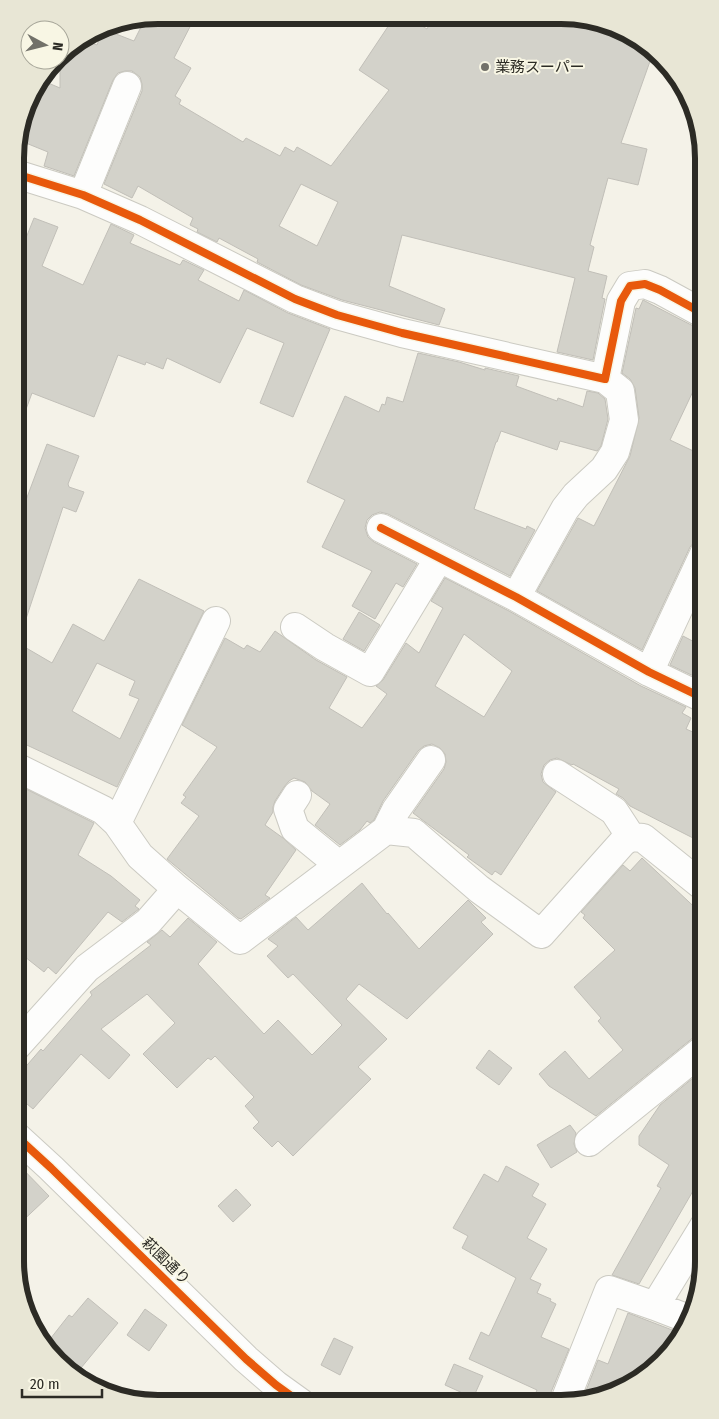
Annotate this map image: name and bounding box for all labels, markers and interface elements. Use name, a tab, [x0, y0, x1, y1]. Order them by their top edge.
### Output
north arrow	[20, 20, 70, 70]
text: N	[48, 41, 66, 52]
place label: 業務スーパー	[495, 58, 585, 76]
marker: 業務スーパー	[479, 61, 491, 73]
street label: 萩園通り	[138, 1234, 194, 1288]
scale bar	[22, 1366, 102, 1398]
text: 20 m	[30, 1375, 60, 1393]

